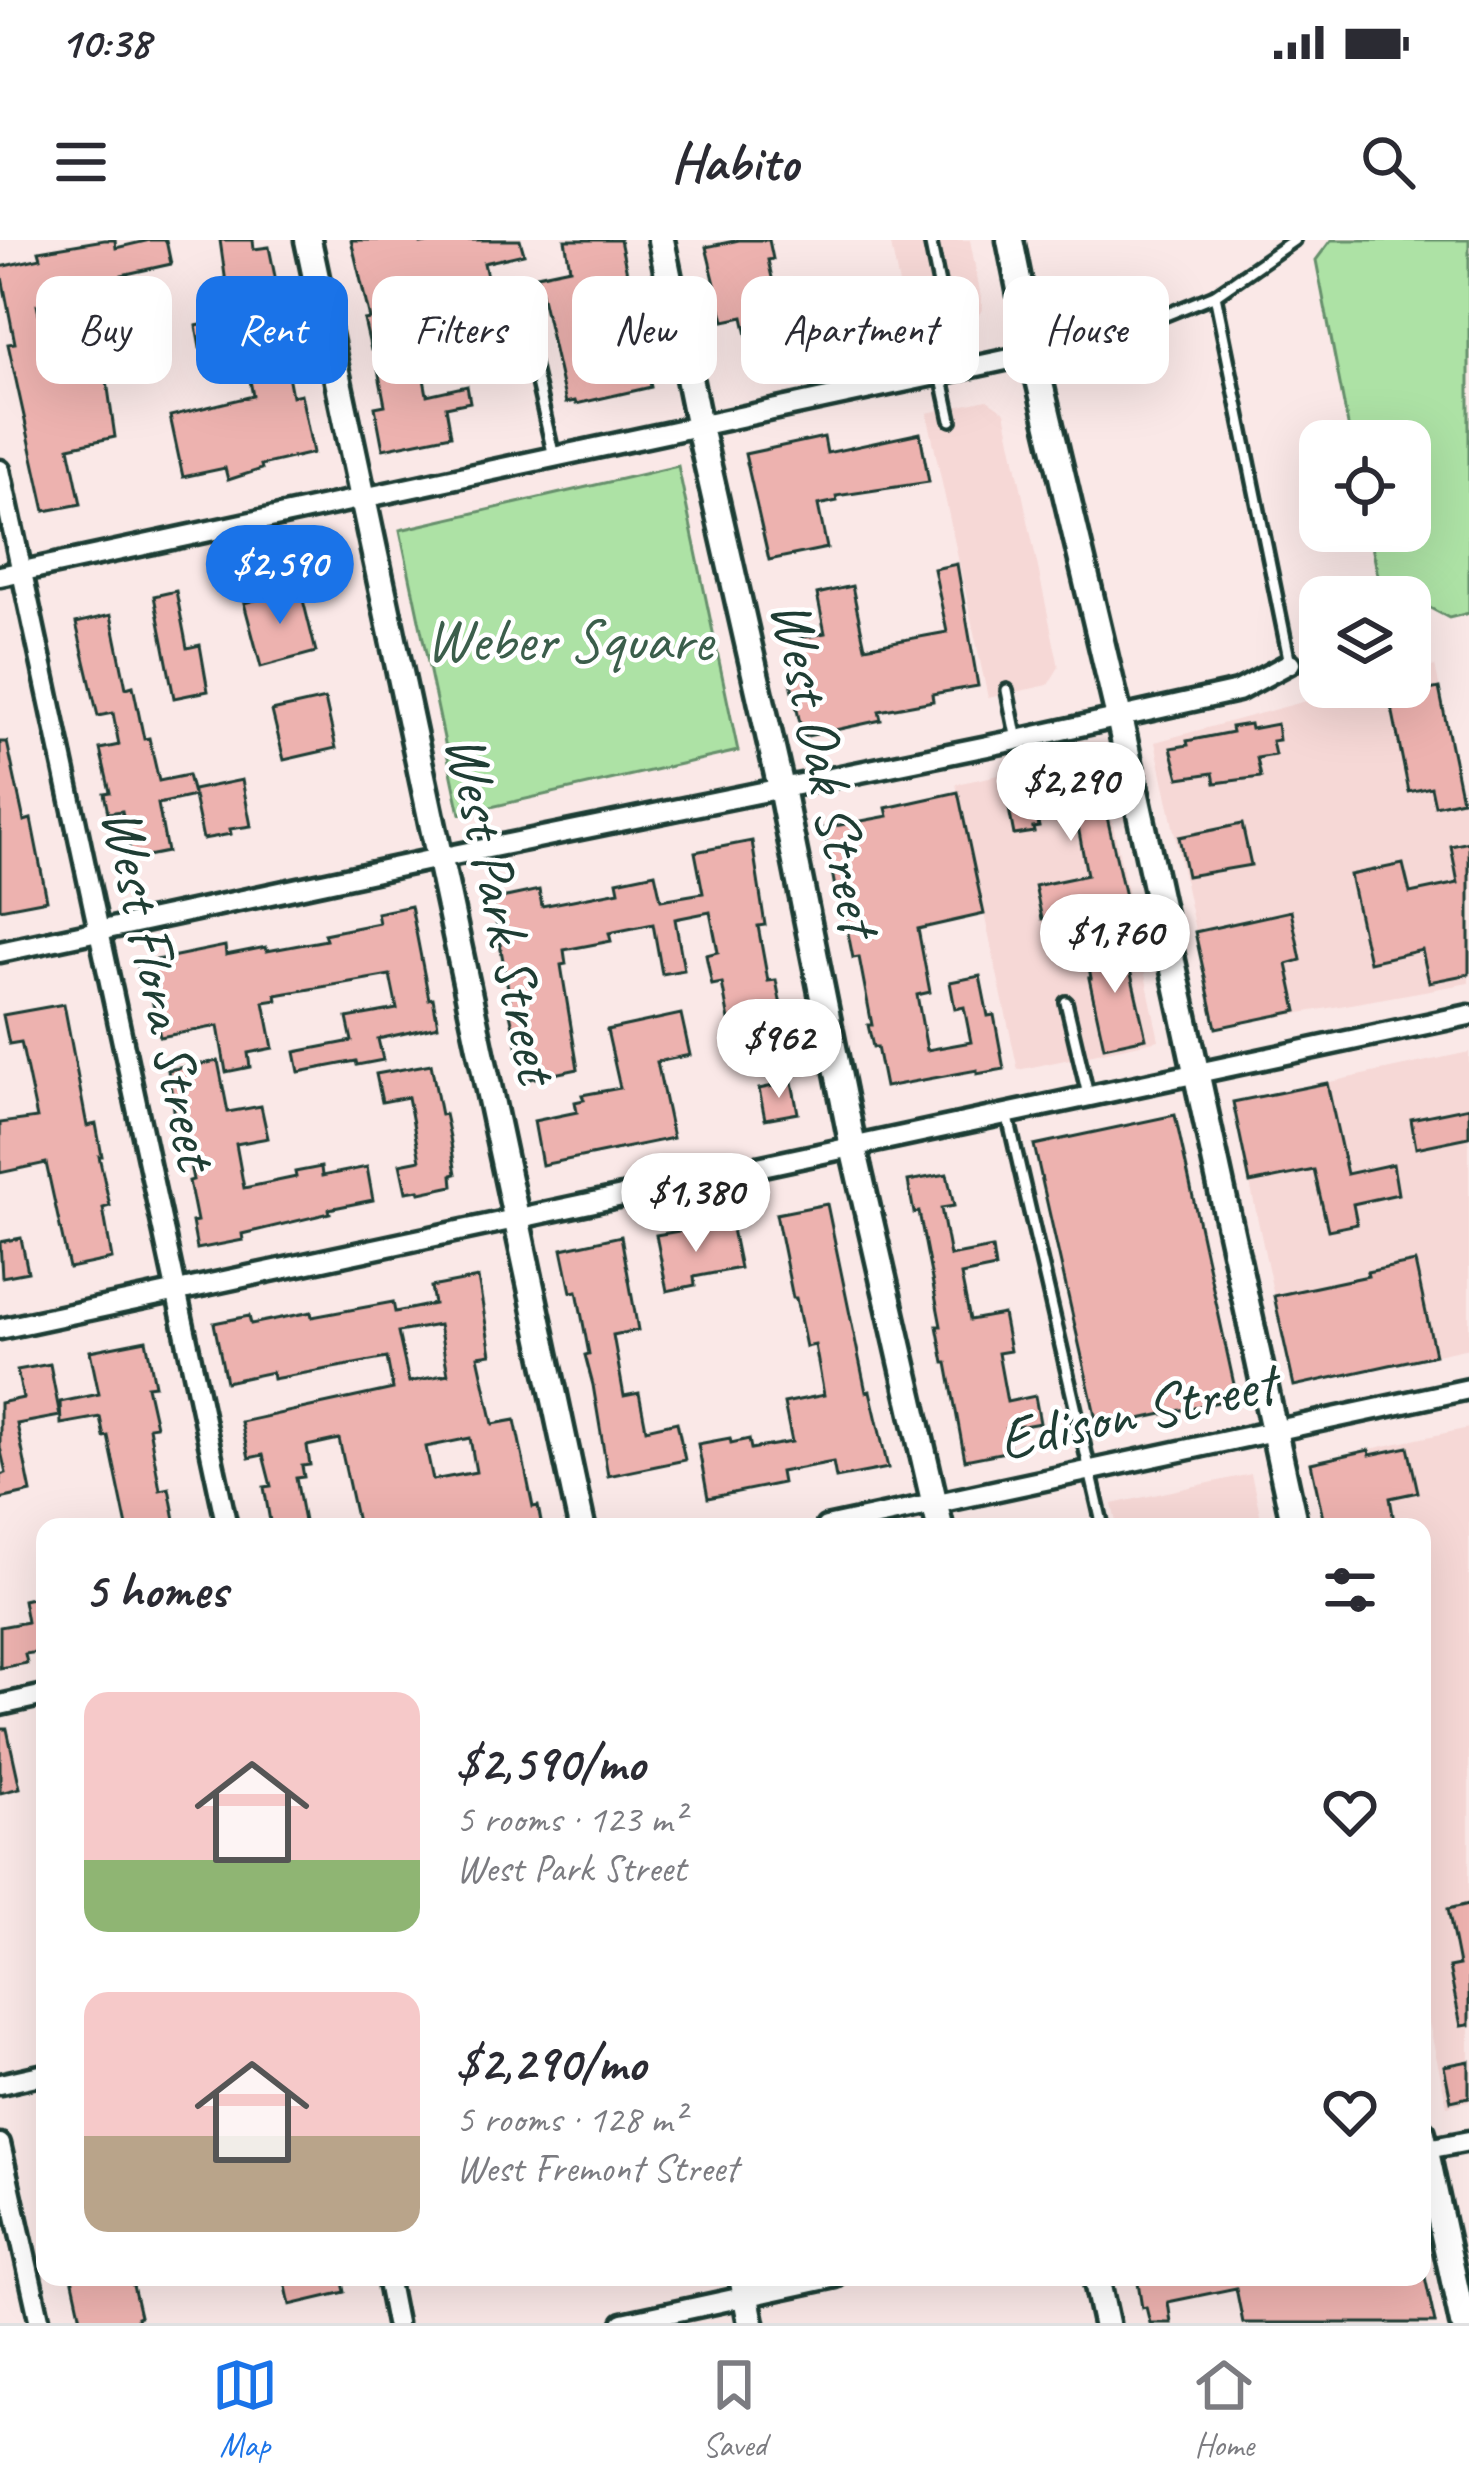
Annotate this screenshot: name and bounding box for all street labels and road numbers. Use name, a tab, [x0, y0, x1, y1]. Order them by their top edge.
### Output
street label: West Oak Street	[754, 593, 900, 949]
street label: West Park Street	[428, 727, 577, 1094]
street label: West Flora Street	[85, 801, 236, 1180]
street label: Edison Street	[992, 1343, 1290, 1477]

